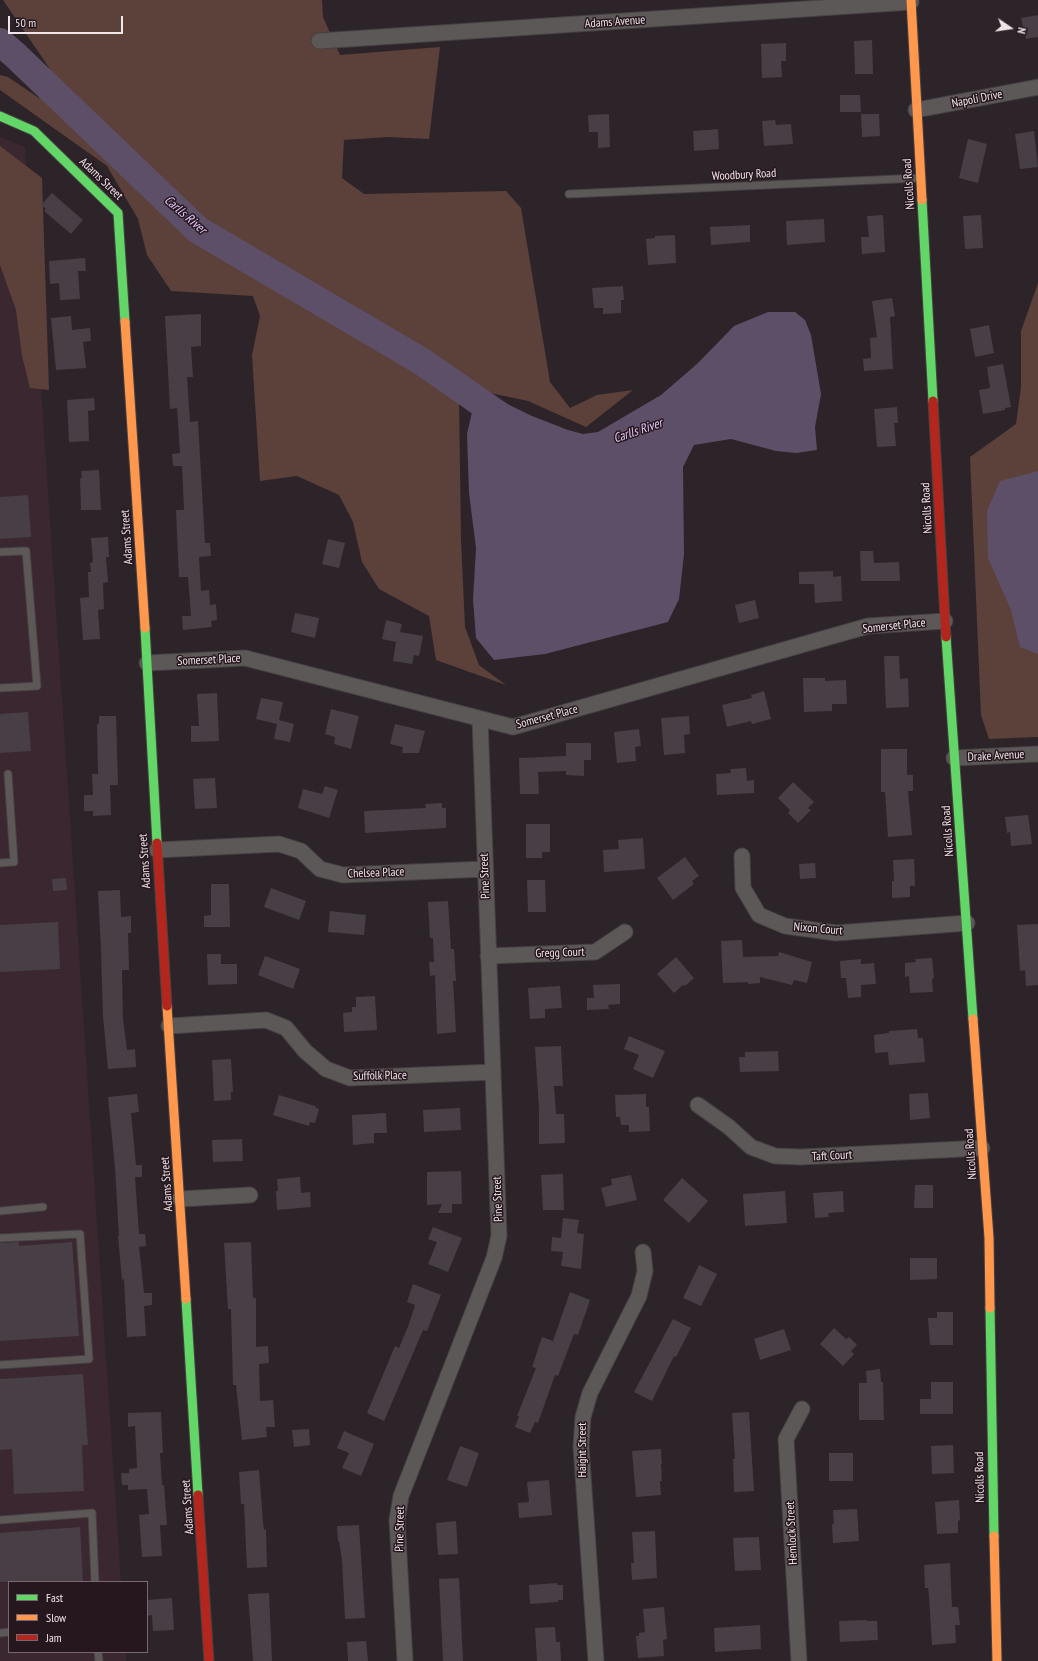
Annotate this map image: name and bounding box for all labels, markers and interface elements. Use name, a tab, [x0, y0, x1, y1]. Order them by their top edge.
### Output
scale bar	[10, 8, 125, 34]
north arrow	[990, 8, 1030, 48]
street label: Adams Avenue	[584, 13, 646, 31]
text: 50 m	[15, 15, 36, 30]
text: N	[1014, 26, 1029, 35]
street label: Napoli Drive	[950, 87, 1004, 111]
street label: Adams Street	[76, 155, 126, 203]
street label: Nicolls Road	[900, 158, 918, 210]
street label: Woodbury Road	[711, 166, 777, 184]
water label: Carlls River	[161, 192, 209, 238]
water label: Carlls River	[611, 415, 665, 447]
street label: Nicolls Road	[918, 482, 936, 534]
street label: Adams Street	[118, 509, 136, 565]
street label: Somerset Place	[862, 616, 926, 636]
street label: Somerset Place	[177, 651, 241, 669]
street label: Somerset Place	[515, 702, 579, 732]
street label: Drake Avenue	[967, 747, 1025, 765]
street label: Nicolls Road	[939, 805, 957, 857]
street label: Adams Street	[136, 833, 154, 889]
street label: Pine Street	[477, 853, 493, 899]
street label: Chelsea Place	[347, 865, 405, 881]
street label: Nixon Court	[793, 920, 843, 938]
street label: Gregg Court	[535, 945, 585, 961]
street label: Suffolk Place	[353, 1068, 407, 1084]
street label: Nicolls Road	[962, 1128, 980, 1180]
street label: Taft Court	[811, 1148, 853, 1164]
street label: Adams Street	[158, 1156, 176, 1212]
street label: Pine Street	[490, 1176, 506, 1222]
street label: Haight Street	[576, 1423, 590, 1477]
street label: Nicolls Road	[972, 1451, 988, 1503]
street label: Adams Street	[179, 1479, 197, 1535]
street label: Hemlock Street	[783, 1501, 801, 1565]
street label: Pine Street	[392, 1506, 408, 1552]
legend	[8, 1581, 148, 1653]
text: Fast	[46, 1590, 63, 1605]
text: Slow	[46, 1610, 66, 1625]
text: Jam	[46, 1630, 62, 1645]

